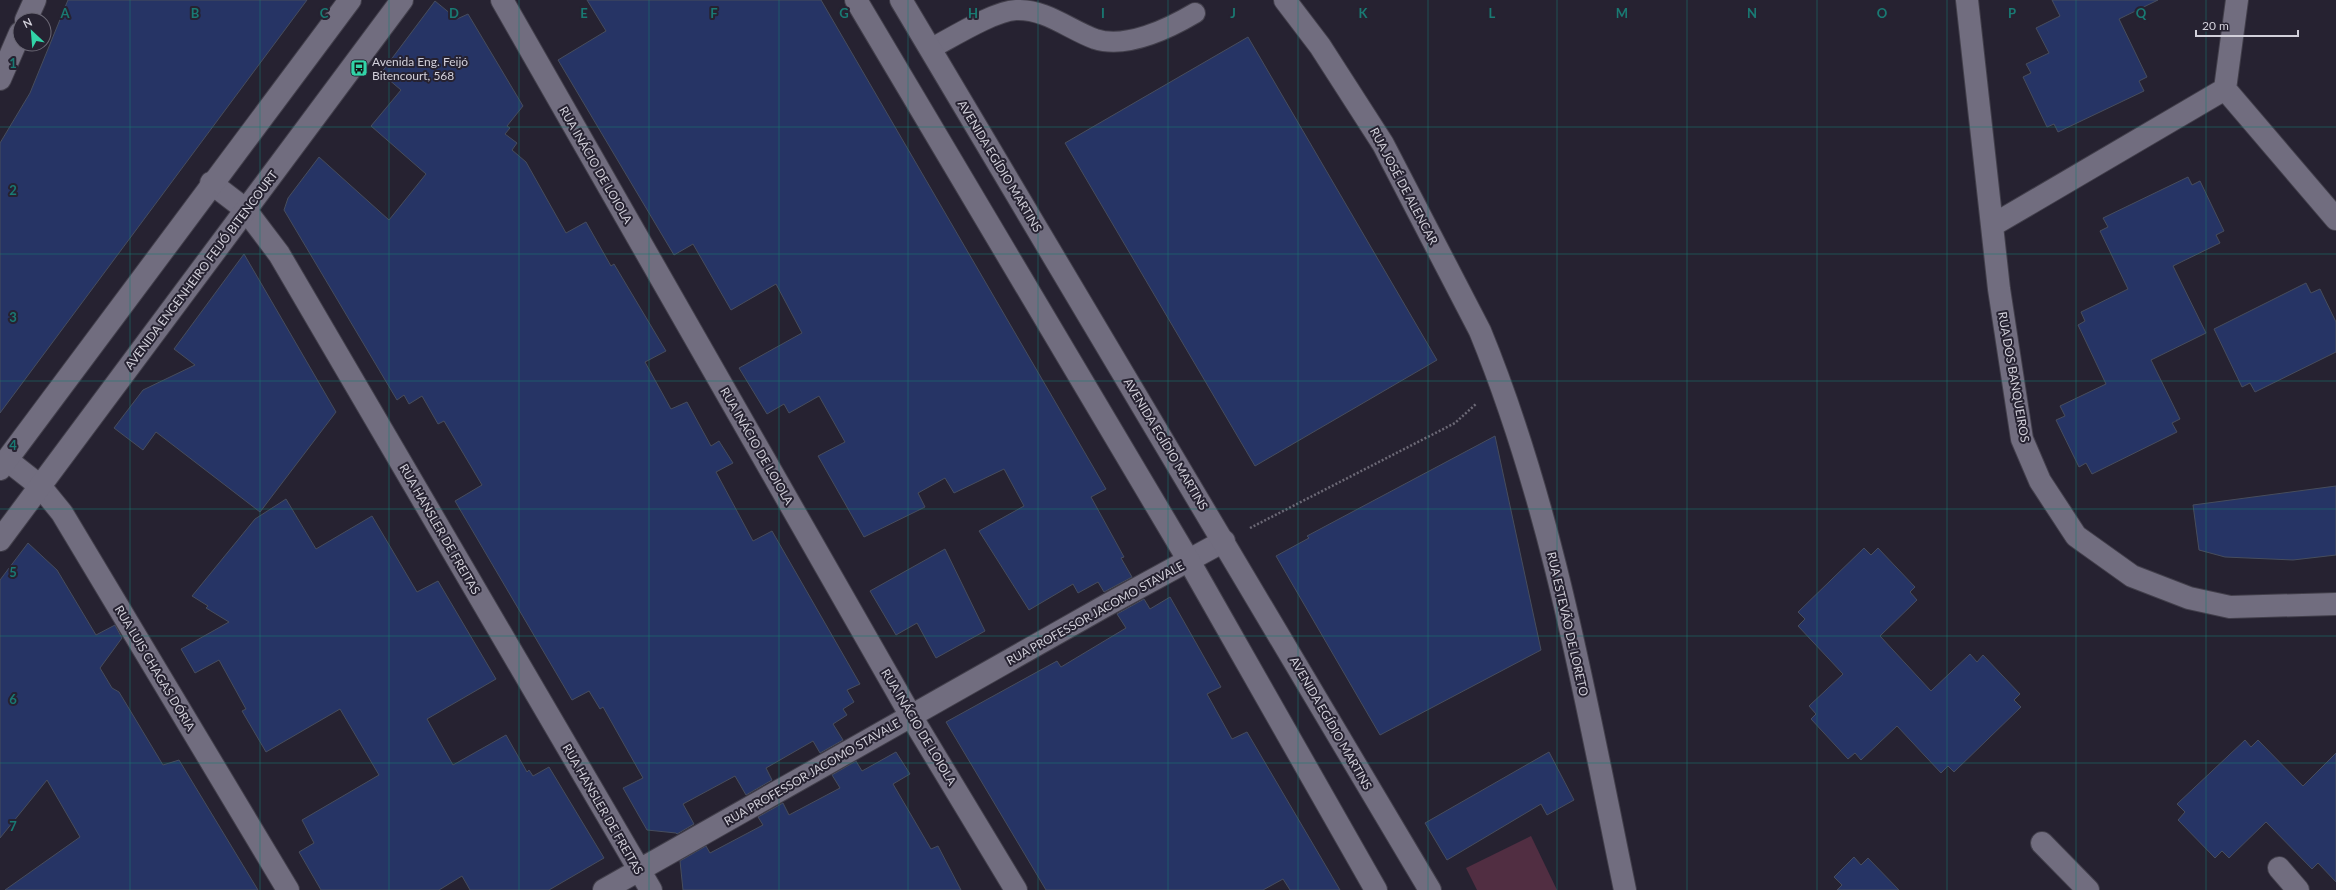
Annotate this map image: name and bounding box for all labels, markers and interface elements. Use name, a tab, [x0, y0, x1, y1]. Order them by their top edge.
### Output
text: A	[59, 5, 70, 21]
text: B	[191, 5, 200, 21]
text: C	[320, 5, 329, 21]
text: D	[449, 5, 459, 21]
text: E	[580, 5, 588, 21]
text: F	[710, 5, 718, 21]
text: G	[839, 5, 849, 21]
text: H	[968, 5, 978, 21]
text: I	[1101, 5, 1105, 21]
text: J	[1230, 5, 1236, 21]
text: K	[1359, 5, 1369, 21]
text: L	[1489, 5, 1496, 21]
text: M	[1616, 5, 1628, 21]
text: N	[1747, 5, 1757, 21]
text: O	[1877, 5, 1888, 21]
text: P	[2008, 5, 2016, 21]
text: Q	[2136, 5, 2147, 21]
north arrow	[12, 12, 52, 52]
scale bar	[2196, 12, 2298, 38]
text: N	[21, 15, 34, 30]
text: 20 m	[2202, 18, 2229, 33]
place label: Avenida Eng. Feijó Bitencourt, 568	[372, 54, 468, 83]
text: 1	[9, 55, 17, 71]
bus stop icon: Avenida Eng. Feijó Bitencourt, 568	[349, 58, 369, 78]
street label: AVENIDA EGÍDIO MARTINS	[955, 97, 1045, 235]
street label: RUA INÁCIO DE LOIOLA	[556, 104, 636, 227]
street label: RUA JOSÉ DE ALENCAR	[1367, 125, 1441, 248]
street label: AVENIDA ENGENHEIRO FEIJÓ BITENCOURT	[121, 168, 281, 372]
text: 2	[9, 182, 17, 198]
text: 3	[9, 309, 17, 325]
street label: RUA DOS BANQUEIROS	[1995, 311, 2033, 443]
street label: AVENIDA EGÍDIO MARTINS	[1121, 375, 1211, 513]
street label: RUA INÁCIO DE LOIOLA	[717, 385, 797, 508]
text: 4	[9, 437, 17, 453]
street label: RUA HANSLER DE FREITAS	[396, 461, 484, 597]
street label: RUA ESTEVÃO DE LORETO	[1544, 550, 1592, 698]
street label: RUA PROFESSOR JACOMO STAVALE	[1004, 558, 1186, 668]
text: 5	[9, 564, 17, 580]
street label: RUA LUIS CHAGAS DÓRIA	[112, 603, 199, 734]
street label: AVENIDA EGÍDIO MARTINS	[1287, 654, 1375, 792]
street label: RUA INÁCIO DE LOIOLA	[878, 666, 960, 789]
text: 6	[9, 691, 17, 707]
street label: RUA PROFESSOR JACOMO STAVALE	[721, 715, 903, 829]
street label: RUA HANSLER DE FREITAS	[559, 741, 647, 877]
text: 7	[9, 818, 17, 834]

